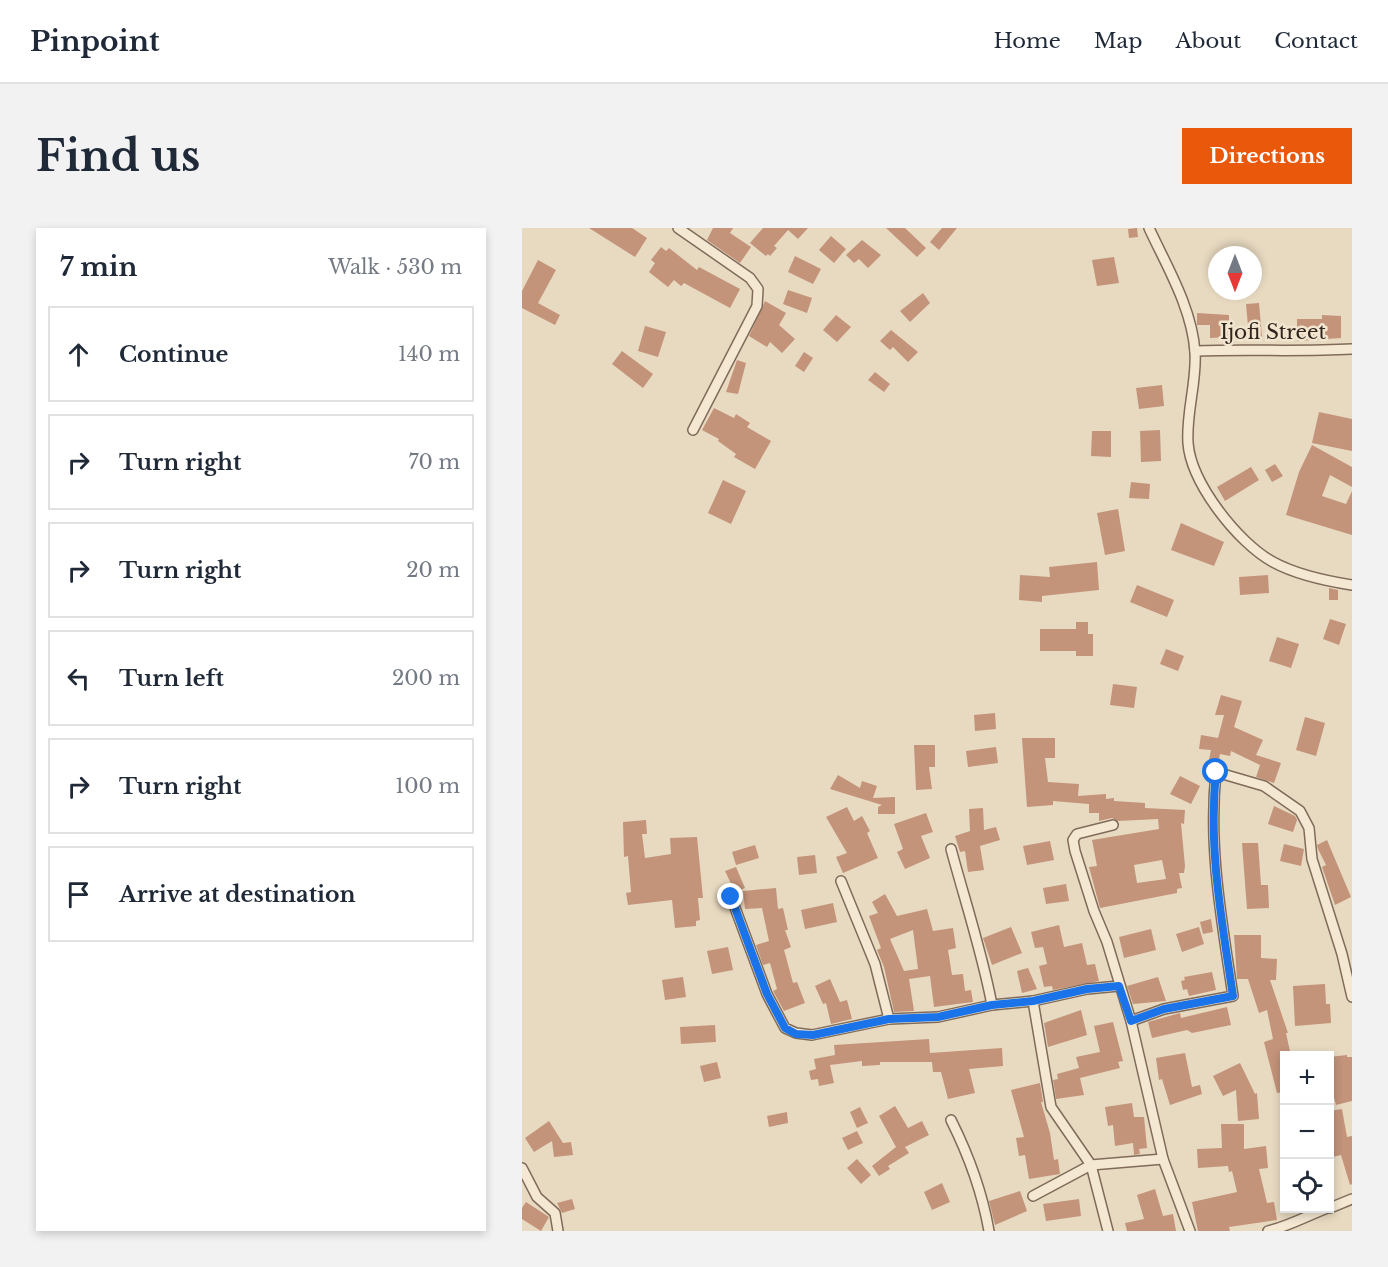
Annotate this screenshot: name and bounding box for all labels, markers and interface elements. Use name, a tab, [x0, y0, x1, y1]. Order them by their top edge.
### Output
text: Pinpoint	[30, 24, 160, 59]
text: Home	[994, 28, 1061, 54]
text: Map	[1094, 28, 1142, 54]
text: About	[1175, 28, 1241, 54]
text: Contact	[1274, 28, 1358, 54]
button: Directions	[1182, 128, 1352, 184]
text: Find us	[36, 130, 200, 182]
north arrow	[1208, 246, 1262, 300]
text: 7 min	[60, 251, 137, 283]
text: Walk · 530 m	[328, 255, 462, 279]
street label: Ijofi Street	[1220, 320, 1327, 344]
icon: ahead	[62, 338, 95, 371]
text: Continue	[119, 341, 228, 368]
text: 140 m	[398, 342, 460, 366]
icon: right	[62, 446, 95, 479]
text: Turn right	[119, 449, 241, 476]
text: 70 m	[408, 450, 460, 474]
icon: right	[62, 554, 95, 587]
text: Turn right	[119, 557, 241, 584]
text: 20 m	[406, 558, 460, 582]
icon: left	[62, 662, 95, 695]
text: Turn left	[119, 665, 224, 692]
text: 200 m	[392, 666, 460, 690]
route start	[1202, 758, 1228, 784]
icon: right	[62, 770, 95, 803]
text: Turn right	[119, 773, 241, 800]
text: 100 m	[395, 774, 460, 798]
icon: arrive	[62, 878, 95, 911]
text: Arrive at destination	[119, 881, 356, 908]
route end	[717, 883, 743, 909]
map controls	[1280, 1051, 1334, 1213]
button: +	[1280, 1051, 1334, 1105]
button: −	[1280, 1105, 1334, 1159]
button: locate	[1280, 1159, 1334, 1213]

